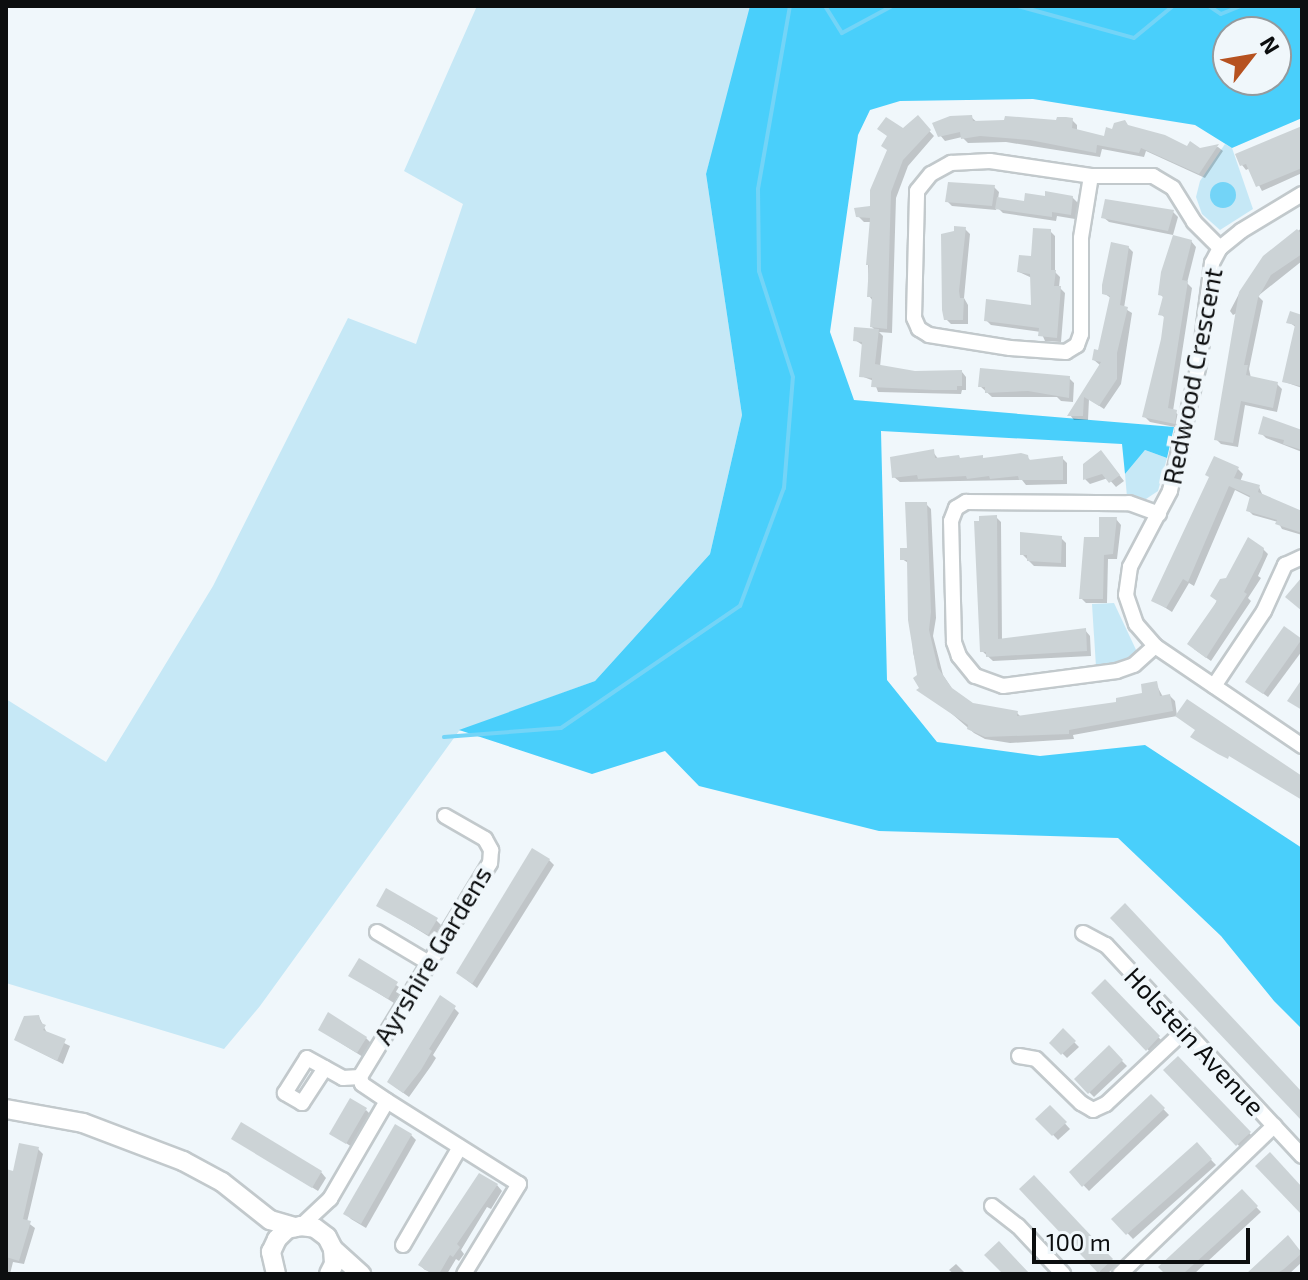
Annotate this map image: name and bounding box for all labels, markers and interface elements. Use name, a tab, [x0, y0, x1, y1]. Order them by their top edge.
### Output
north arrow	[1212, 16, 1292, 96]
text: N	[1256, 31, 1286, 58]
street label: Redwood Crescent	[1156, 265, 1228, 487]
street label: Ayrshire Gardens	[367, 860, 497, 1050]
street label: Holstein Avenue	[1118, 960, 1272, 1122]
scale bar	[1036, 1212, 1254, 1262]
text: 100 m	[1046, 1227, 1111, 1256]

